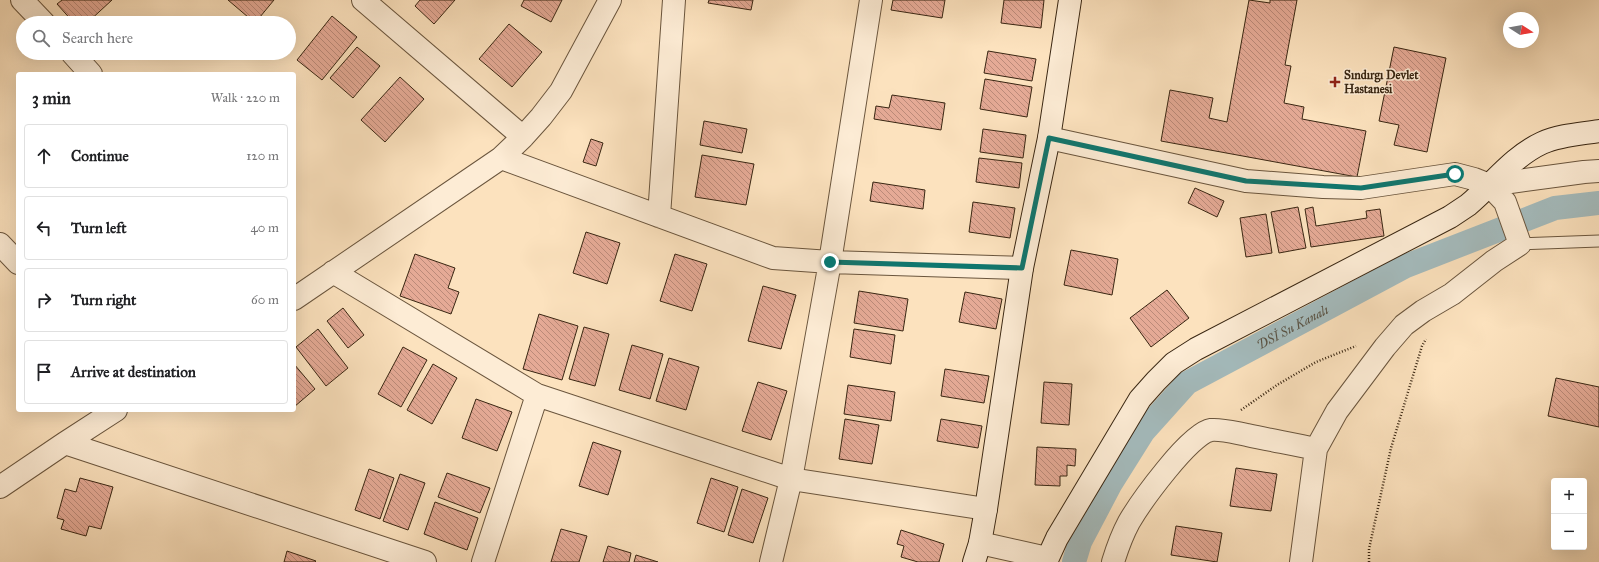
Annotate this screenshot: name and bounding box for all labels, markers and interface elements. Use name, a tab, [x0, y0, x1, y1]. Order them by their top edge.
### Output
north arrow	[1503, 12, 1539, 48]
search box	[16, 16, 296, 60]
icon: search	[30, 27, 52, 49]
text: Search here	[62, 29, 133, 47]
place label: Sındırgı Devlet Hastanesi	[1344, 68, 1419, 96]
marker: Sındırgı Devlet Hastanesi	[1329, 76, 1341, 88]
text: 3 min	[32, 88, 71, 109]
text: Walk · 220 m	[211, 90, 280, 106]
icon: ahead	[33, 145, 55, 167]
text: Continue	[71, 147, 129, 165]
text: 120 m	[246, 148, 279, 164]
route start	[1446, 165, 1464, 183]
icon: left	[33, 217, 55, 239]
text: Turn left	[71, 219, 127, 237]
text: 40 m	[250, 220, 279, 236]
route end	[821, 253, 839, 271]
icon: right	[33, 289, 55, 311]
text: Turn right	[71, 291, 136, 309]
text: 60 m	[251, 292, 279, 308]
water label: DSİ Su Kanalı	[1254, 302, 1332, 353]
icon: arrive	[33, 361, 55, 383]
text: Arrive at destination	[71, 363, 196, 381]
map controls	[1551, 478, 1587, 550]
button: +	[1551, 478, 1587, 514]
button: −	[1551, 514, 1587, 550]

